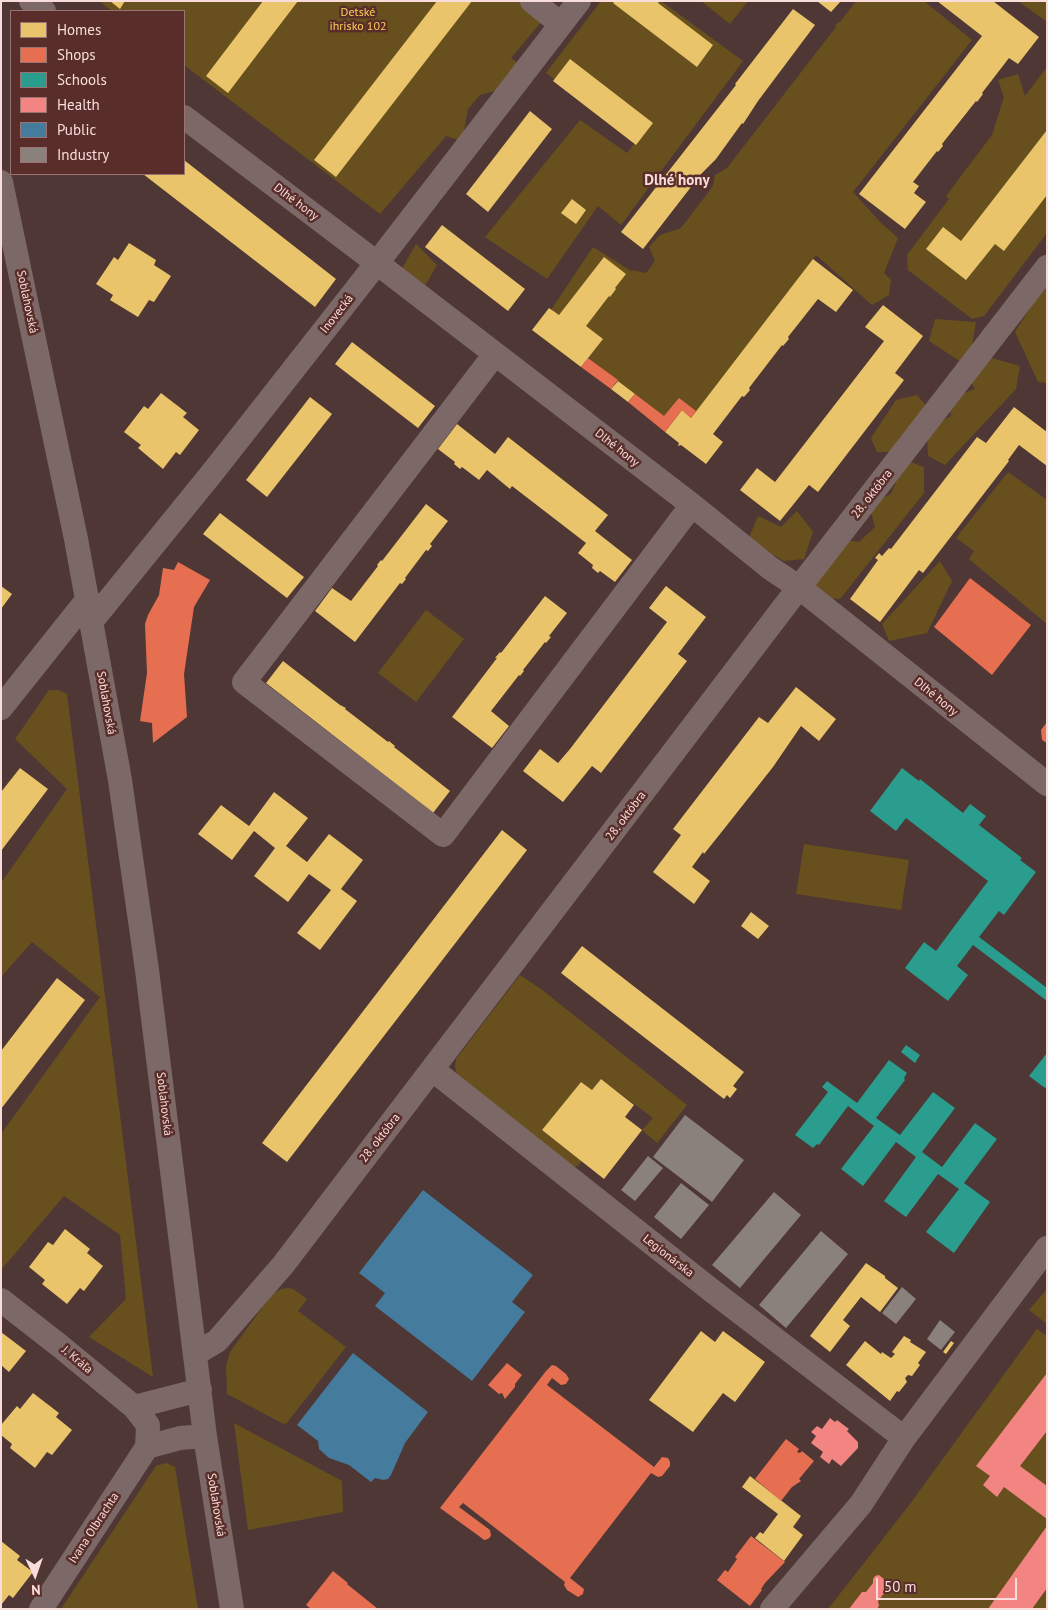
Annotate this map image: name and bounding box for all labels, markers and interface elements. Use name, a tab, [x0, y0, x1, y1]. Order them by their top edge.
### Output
park label: Detské ihrisko 102	[330, 6, 386, 34]
legend	[10, 10, 185, 175]
text: Homes	[57, 20, 101, 39]
text: Shops	[57, 45, 96, 64]
text: Schools	[57, 70, 107, 89]
text: Health	[57, 95, 100, 114]
text: Public	[57, 120, 96, 139]
text: Industry	[57, 145, 109, 164]
district label: Dlhé hony	[644, 172, 710, 190]
street label: Dlhé hony	[271, 180, 321, 224]
street label: Soblahovská	[13, 269, 41, 335]
street label: Inovecká	[317, 292, 357, 336]
street label: Dlhé hony	[592, 426, 642, 470]
street label: 28. októbra	[848, 467, 896, 521]
street label: Soblahovská	[93, 670, 119, 736]
street label: Dlhé hony	[911, 675, 961, 719]
street label: 28. októbra	[603, 789, 649, 843]
street label: Soblahovská	[153, 1071, 175, 1137]
street label: 28. októbra	[356, 1111, 404, 1165]
street label: Legionárska	[640, 1232, 696, 1280]
street label: J. Kráľa	[59, 1343, 95, 1377]
street label: Soblahovská	[204, 1472, 228, 1538]
street label: Ivana Olbrachta	[66, 1490, 122, 1566]
north arrow	[10, 1550, 60, 1600]
scale bar	[878, 1568, 1019, 1600]
text: 50 m	[884, 1577, 917, 1596]
text: N	[31, 1581, 41, 1599]

